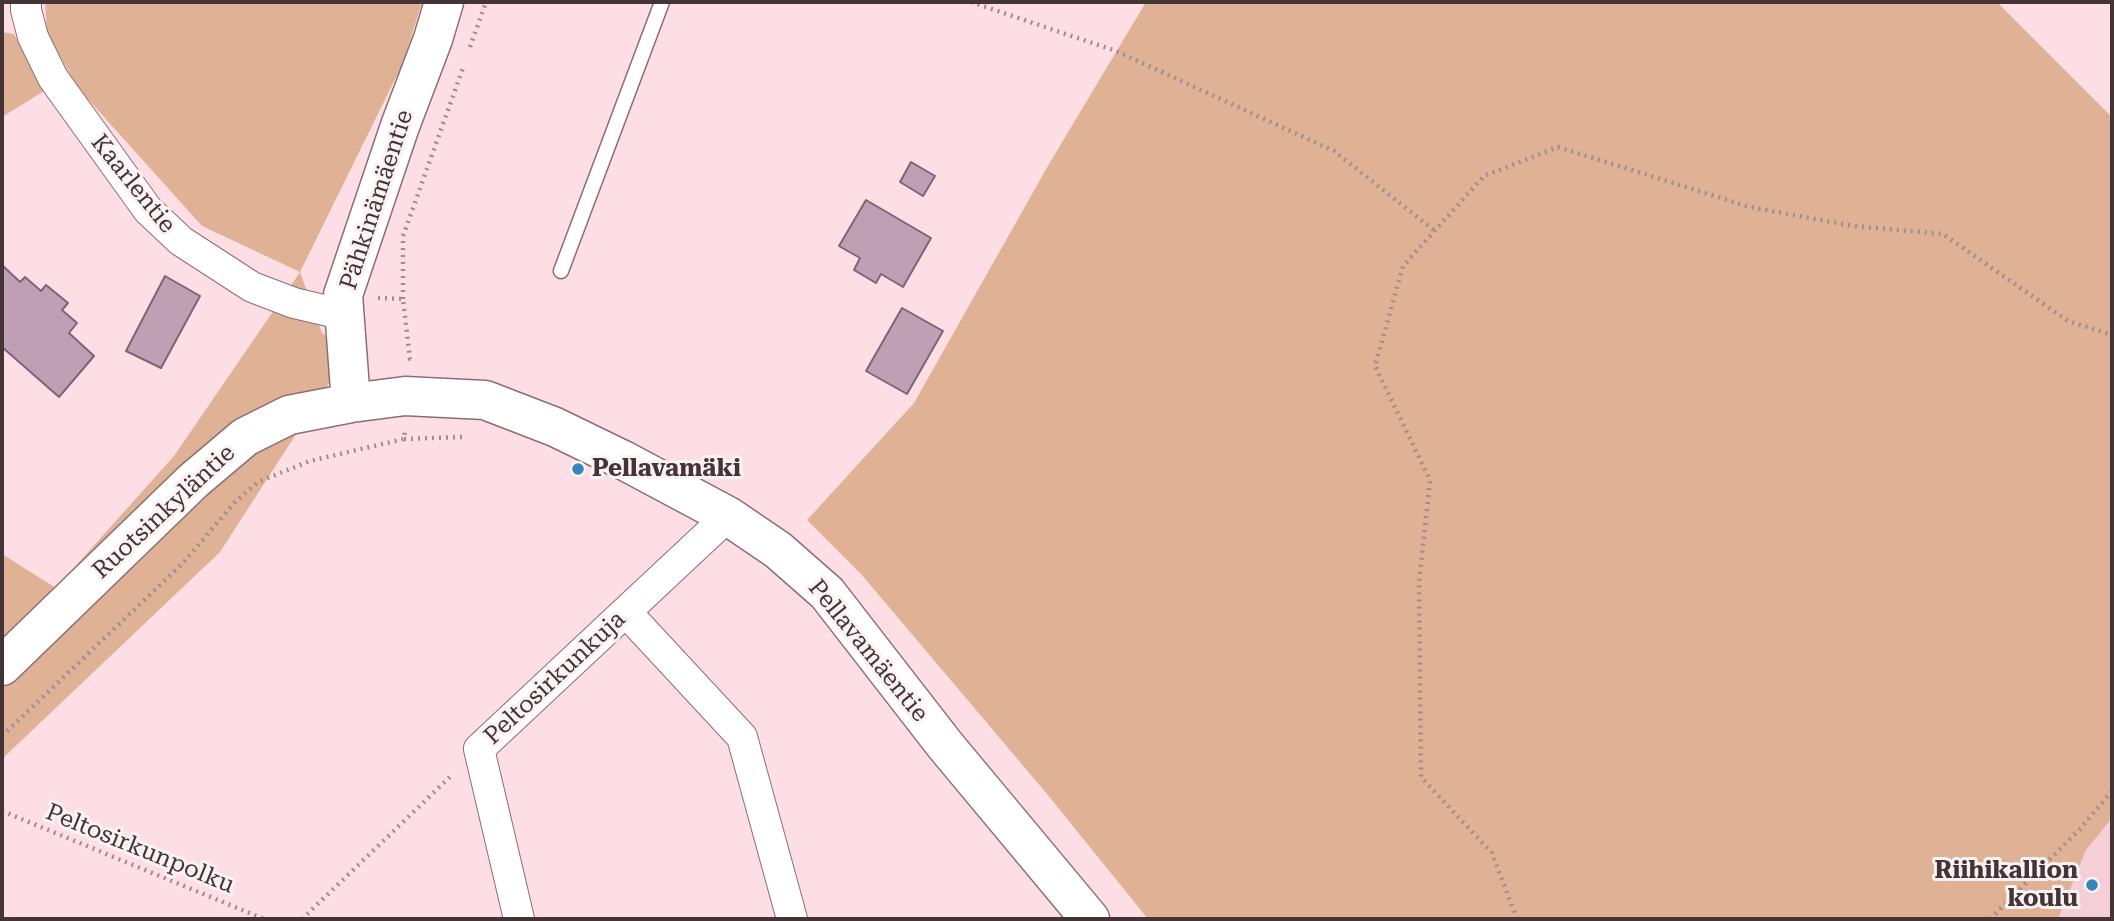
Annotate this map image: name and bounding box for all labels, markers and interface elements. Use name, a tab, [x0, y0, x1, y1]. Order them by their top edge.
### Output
street label: Pähkinämäentie	[334, 106, 420, 294]
street label: Kaarlentie	[84, 129, 182, 239]
street label: Ruotsinkyläntie	[87, 439, 241, 585]
place label: Pellavamäki	[592, 455, 741, 483]
marker: Pellavamäki	[570, 461, 586, 477]
street label: Pellavamäentie	[802, 574, 934, 728]
street label: Peltosirkunkuja	[478, 605, 632, 751]
street label: Peltosirkunpolku	[41, 798, 239, 900]
place label: Riihikallion koulu	[1935, 857, 2078, 913]
marker: Riihikallion koulu	[2084, 877, 2100, 893]

